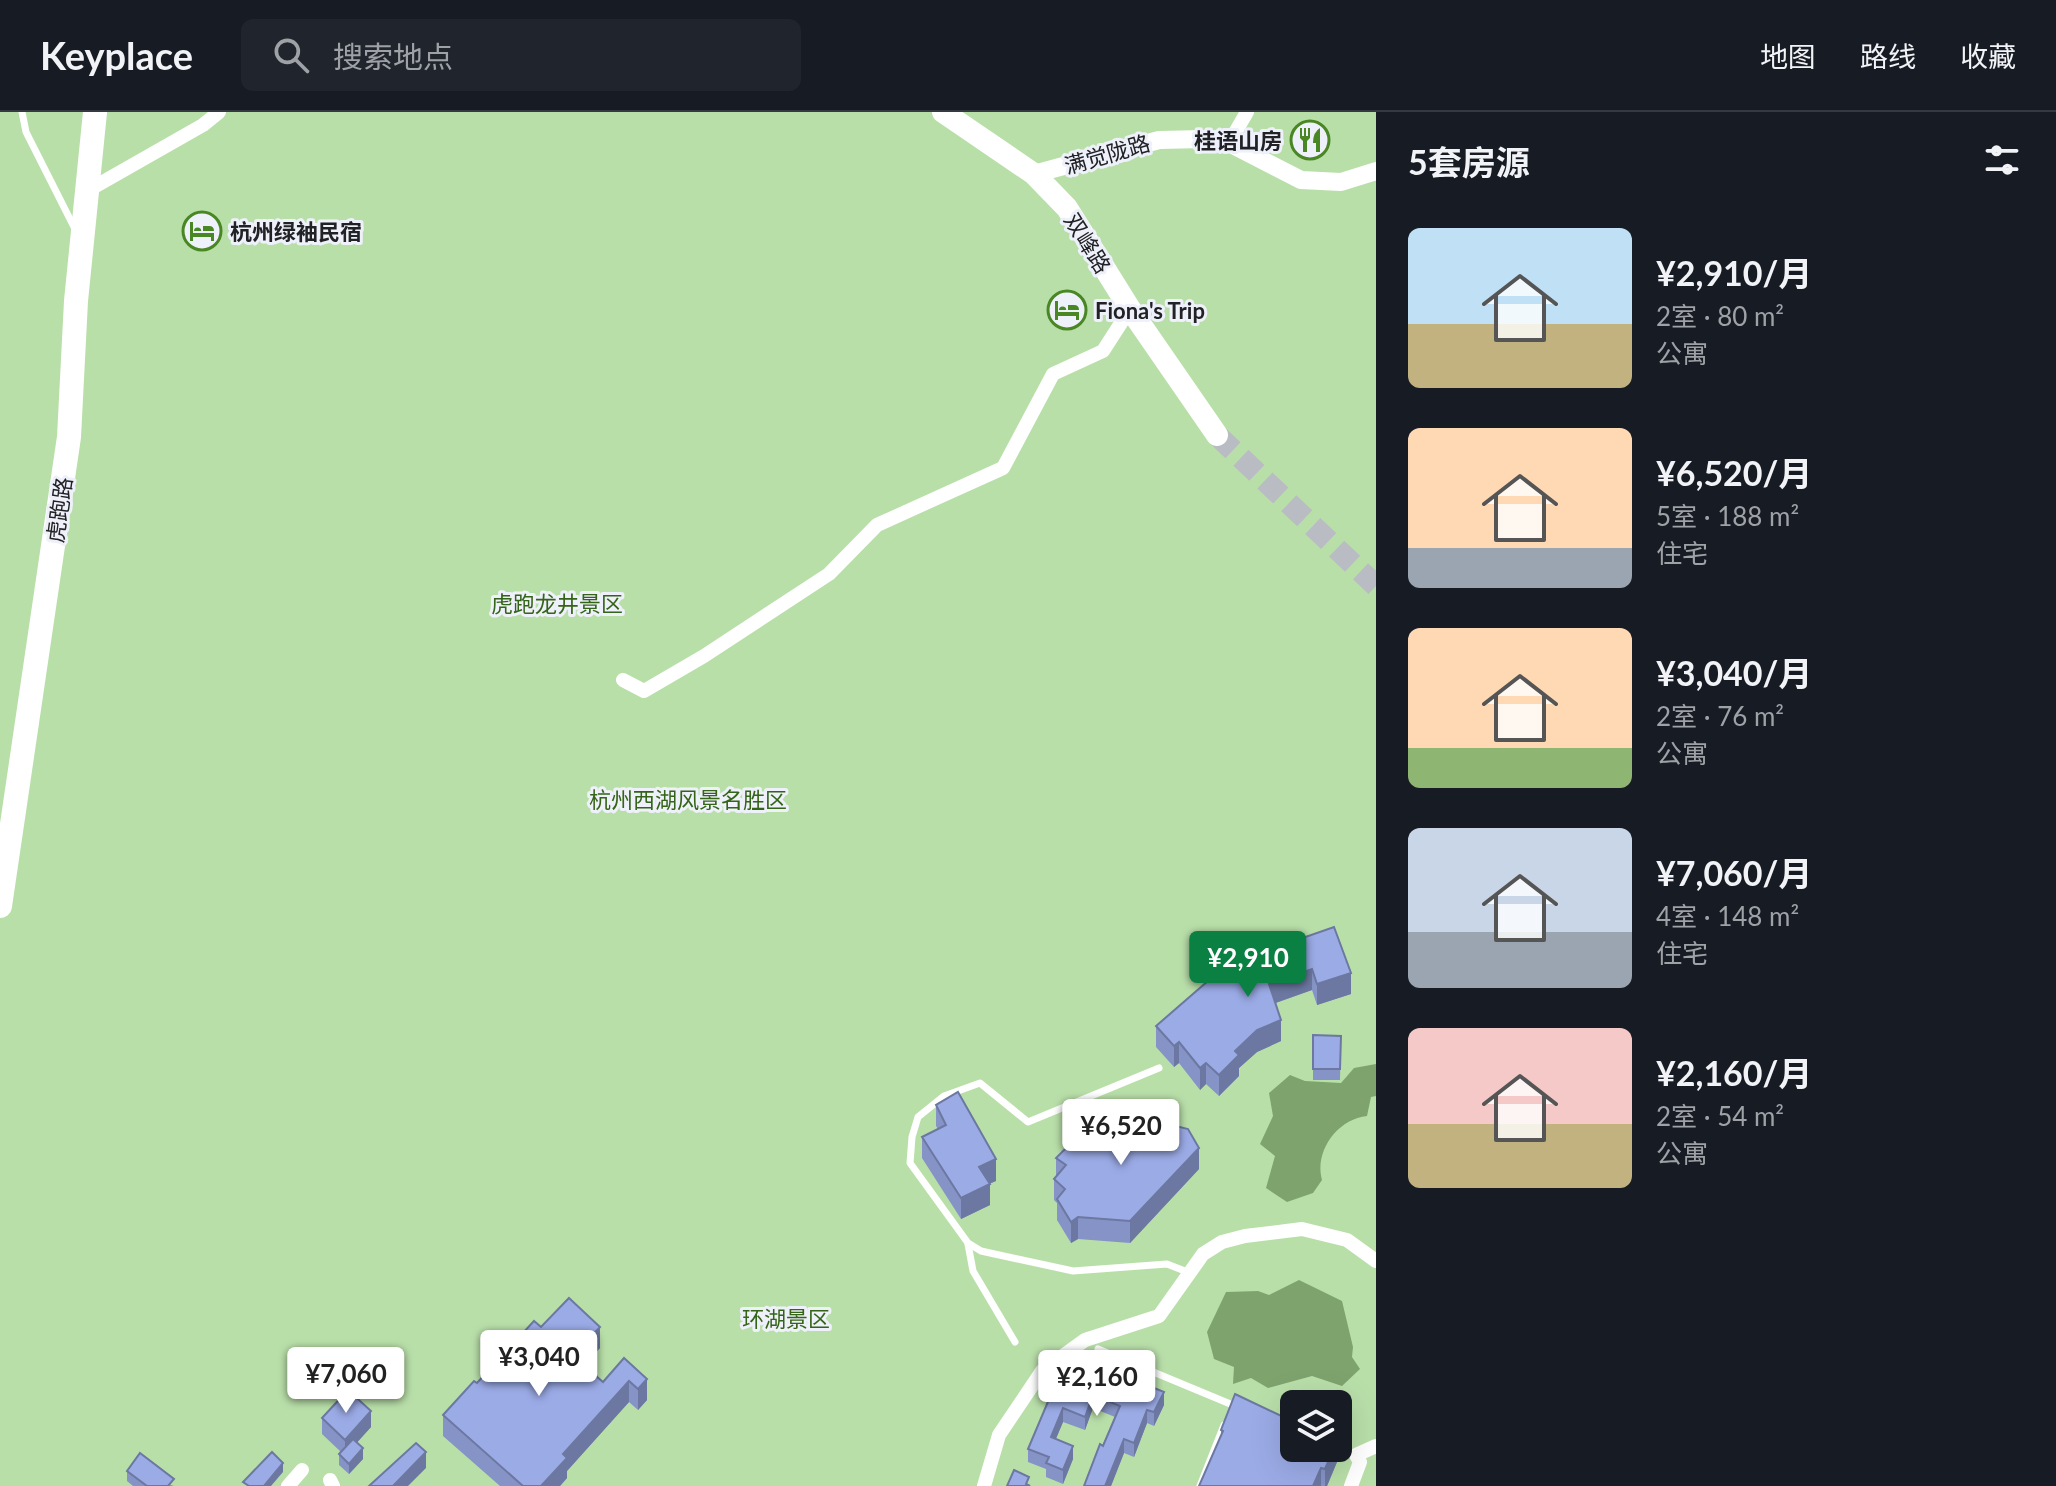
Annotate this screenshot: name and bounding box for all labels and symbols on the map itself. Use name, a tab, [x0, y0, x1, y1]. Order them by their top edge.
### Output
restaurant icon: 桂语山房	[1289, 119, 1331, 161]
place label: 桂语山房	[1194, 127, 1282, 154]
street label: 满觉陇路	[1061, 129, 1153, 179]
street label: 双峰路	[1059, 208, 1117, 278]
hotel icon: 杭州绿袖民宿	[181, 210, 223, 252]
place label: 杭州绿袖民宿	[230, 218, 362, 245]
hotel icon: Fiona's Trip	[1046, 289, 1088, 331]
place label: Fiona's Trip	[1095, 297, 1205, 324]
street label: 虎跑路	[41, 475, 77, 545]
park label: 虎跑龙井景区	[491, 590, 623, 617]
park label: 杭州西湖风景名胜区	[589, 786, 787, 813]
pin: ¥2,910	[1183, 931, 1313, 999]
pin: ¥6,520	[1056, 1099, 1186, 1167]
park label: 环湖景区	[742, 1305, 830, 1332]
pin: ¥3,040	[474, 1330, 604, 1398]
pin: ¥7,060	[281, 1347, 411, 1415]
pin: ¥2,160	[1032, 1350, 1162, 1418]

